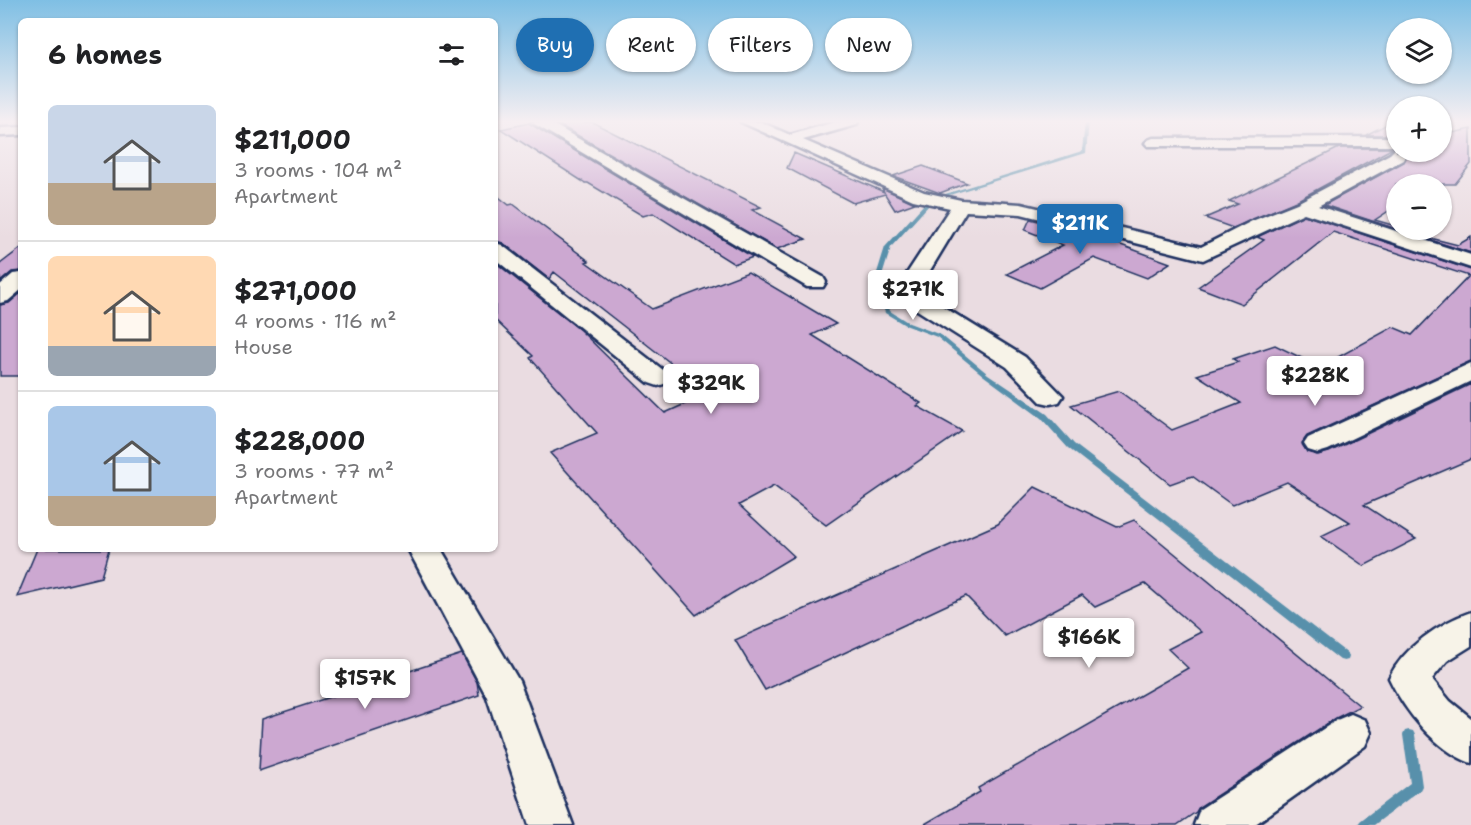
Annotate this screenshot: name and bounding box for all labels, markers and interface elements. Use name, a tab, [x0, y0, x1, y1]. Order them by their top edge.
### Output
chip: Buy	[516, 18, 594, 72]
chip: Rent	[606, 18, 696, 72]
chip: Filters	[708, 18, 813, 72]
chip: New	[825, 18, 912, 72]
map controls	[1386, 18, 1452, 240]
button: layers	[1386, 18, 1452, 84]
text: 6 homes	[48, 37, 162, 72]
icon: filters	[435, 38, 468, 71]
button: +	[1386, 96, 1452, 162]
text: $211,000	[234, 122, 351, 157]
icon: home	[96, 129, 168, 201]
text: 3 rooms · 104 m²	[234, 157, 402, 183]
button: −	[1386, 174, 1452, 240]
text: Apartment	[234, 183, 338, 209]
pin: $211K	[1038, 204, 1122, 255]
text: $211K	[1051, 210, 1109, 236]
pin: $271K	[871, 270, 955, 321]
text: $271,000	[234, 273, 357, 308]
text: $271K	[882, 276, 944, 302]
icon: home	[96, 280, 168, 352]
text: 4 rooms · 116 m²	[234, 308, 396, 334]
text: House	[234, 334, 293, 360]
pin: $228K	[1273, 356, 1357, 407]
text: $228K	[1281, 362, 1349, 388]
pin: $329K	[669, 364, 753, 415]
text: $329K	[677, 370, 745, 396]
text: $228,000	[234, 423, 365, 458]
icon: home	[96, 430, 168, 502]
text: 3 rooms · 77 m²	[234, 458, 394, 484]
text: Apartment	[234, 484, 338, 510]
pin: $166K	[1047, 618, 1131, 669]
text: $166K	[1057, 624, 1121, 650]
pin: $157K	[323, 659, 407, 710]
text: $157K	[334, 665, 396, 691]

